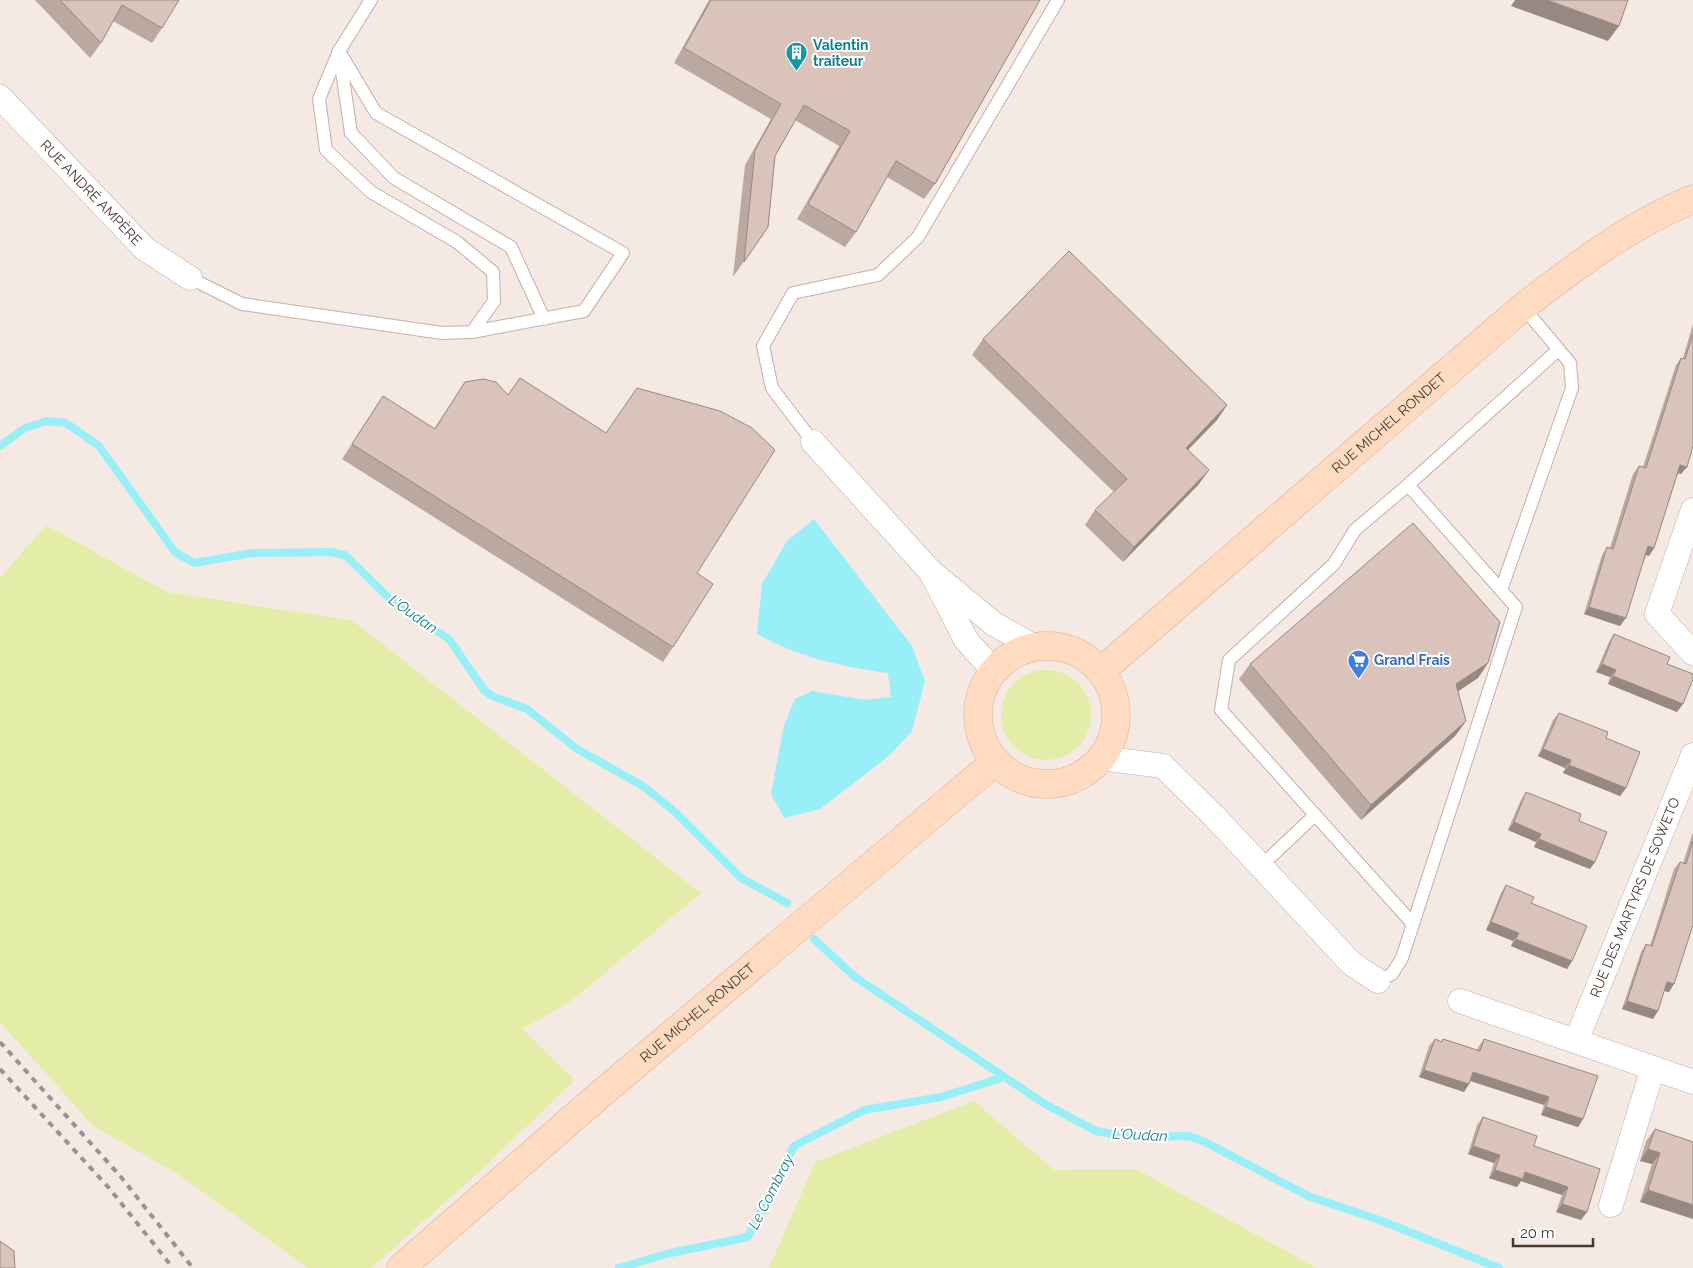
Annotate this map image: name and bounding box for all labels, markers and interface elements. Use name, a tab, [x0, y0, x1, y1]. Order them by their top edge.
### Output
place label: Valentin traiteur	[813, 37, 868, 69]
building icon: Valentin traiteur	[785, 41, 809, 72]
street label: RUE ANDRÉ AMPÈRE	[37, 137, 145, 248]
street label: RUE MICHEL RONDET	[1329, 369, 1449, 476]
water label: L'Oudan	[385, 591, 441, 637]
supermarket icon: Grand Frais	[1346, 648, 1370, 679]
place label: Grand Frais	[1374, 652, 1450, 668]
street label: RUE DES MARTYRS DE SOWETO	[1587, 795, 1683, 1000]
street label: RUE MICHEL RONDET	[637, 960, 758, 1066]
water label: L'Oudan	[1112, 1125, 1168, 1145]
water label: Le Combray	[744, 1151, 798, 1232]
scale bar	[1513, 1216, 1593, 1248]
text: 20 m	[1520, 1224, 1555, 1242]

